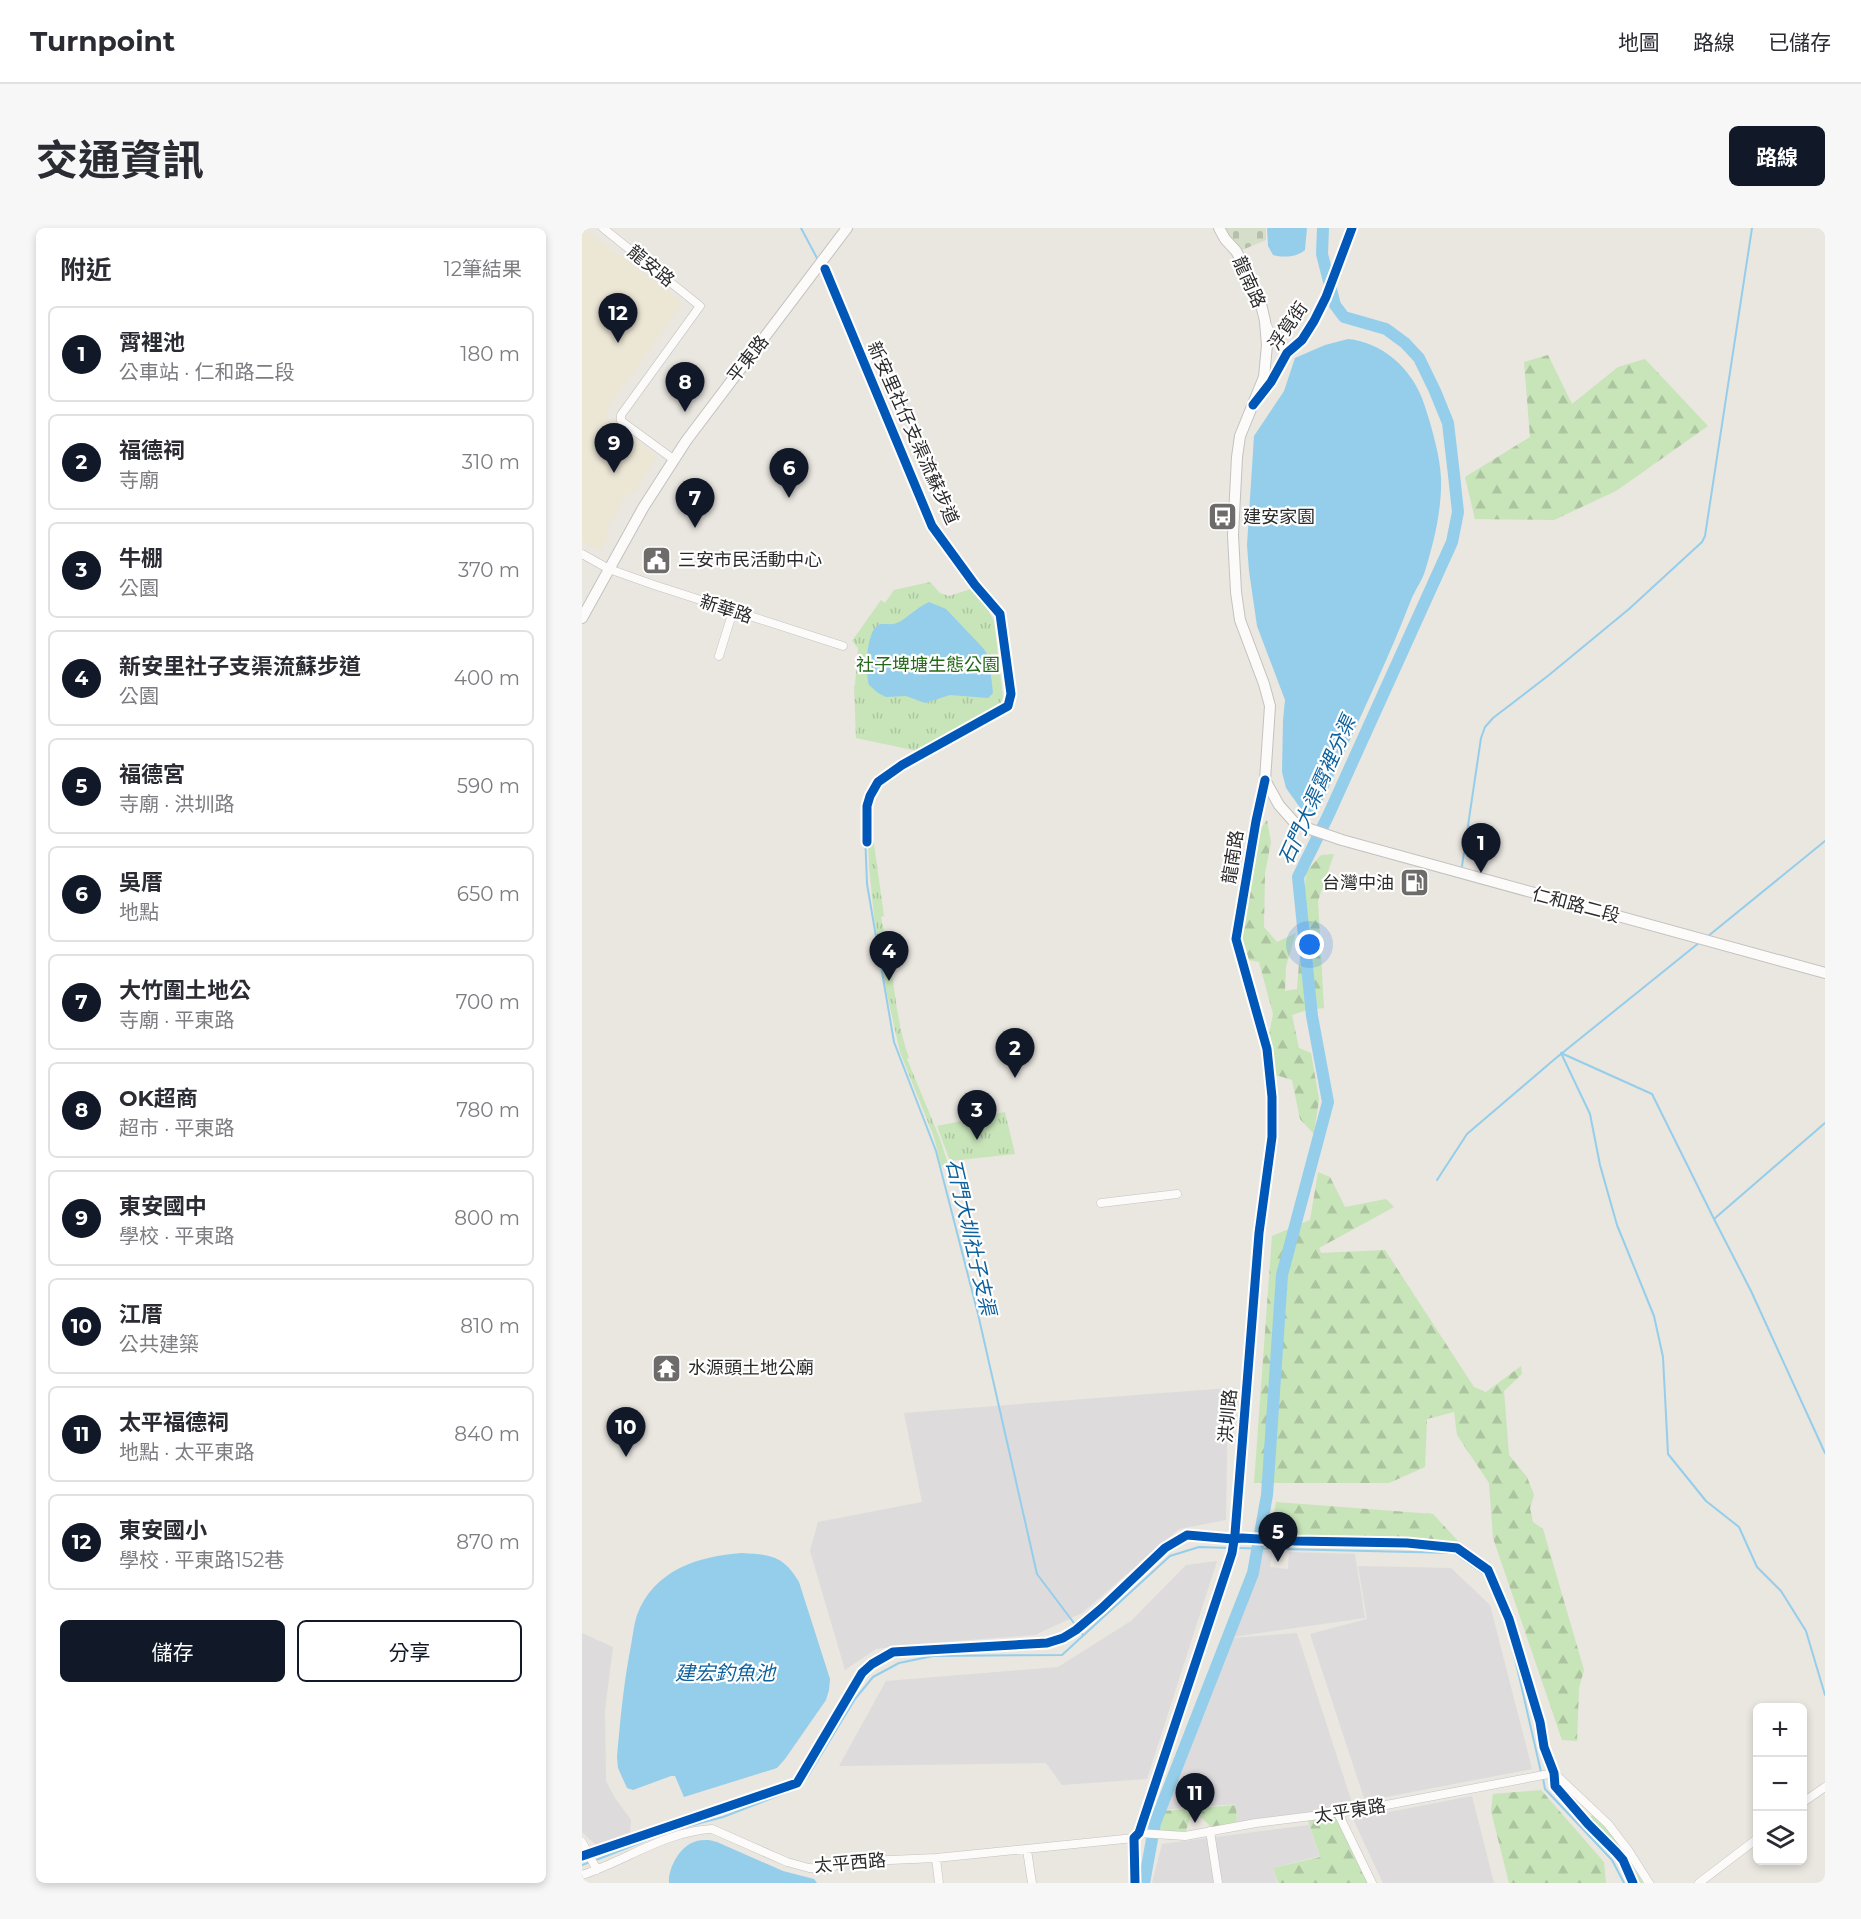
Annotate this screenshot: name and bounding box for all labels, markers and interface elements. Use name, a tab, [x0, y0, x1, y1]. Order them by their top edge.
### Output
text: Turnpoint	[30, 24, 175, 58]
text: 地圖	[1618, 30, 1660, 55]
text: 路線	[1693, 30, 1735, 55]
text: 已儲存	[1768, 30, 1831, 55]
button: 路線	[1729, 126, 1825, 186]
text: 交通資訊	[36, 134, 204, 186]
street label: 龍安路	[623, 240, 679, 292]
street label: 龍南路	[1228, 253, 1270, 311]
text: 附近	[60, 254, 112, 286]
text: 12筆結果	[443, 257, 522, 281]
pin: 12	[598, 294, 638, 343]
street label: 浮筧街	[1264, 298, 1312, 354]
text: 霄裡池	[119, 329, 185, 356]
street label: 平東路	[723, 331, 773, 387]
street label: 新安里社仔支渠流蘇步道	[863, 338, 963, 528]
text: 1	[78, 342, 85, 366]
text: 180 m	[460, 342, 520, 366]
text: 公車站 · 仁和路二段	[119, 360, 295, 384]
pin: 8	[666, 362, 704, 412]
pin: 9	[594, 424, 633, 473]
text: 福德祠	[119, 437, 185, 464]
pin: 6	[770, 448, 808, 498]
text: 2	[76, 450, 87, 474]
text: 310 m	[462, 450, 520, 474]
text: 寺廟	[119, 468, 159, 492]
pin: 7	[676, 478, 714, 528]
bus stop icon: 建安家園	[1206, 501, 1238, 533]
place label: 建安家園	[1243, 506, 1315, 528]
public building icon: 三安市民活動中心	[641, 544, 673, 576]
text: 牛棚	[119, 545, 163, 572]
place label: 三安市民活動中心	[678, 549, 822, 571]
text: 3	[76, 558, 87, 582]
text: 370 m	[458, 558, 520, 582]
text: 公園	[119, 576, 159, 600]
street label: 新華路	[697, 590, 755, 628]
text: 新安里社子支渠流蘇步道	[119, 653, 361, 680]
park label: 社子埤塘生態公園	[856, 654, 1000, 676]
text: 4	[75, 666, 88, 690]
text: 400 m	[454, 666, 520, 690]
text: 公園	[119, 684, 159, 708]
water label: 石門大渠霄裡分渠	[1273, 709, 1362, 868]
text: 福德宮	[119, 761, 185, 788]
text: 5	[76, 774, 87, 798]
text: 590 m	[457, 774, 520, 798]
text: 寺廟 · 洪圳路	[119, 792, 235, 816]
pin: 1	[1462, 824, 1500, 873]
street label: 龍南路	[1218, 829, 1248, 885]
fuel station icon: 台灣中油	[1399, 867, 1431, 899]
text: 吳厝	[119, 869, 163, 896]
place label: 台灣中油	[1322, 872, 1394, 894]
text: 6	[75, 882, 88, 906]
text: 650 m	[457, 882, 520, 906]
street label: 仁和路二段	[1530, 883, 1622, 927]
text: 地點	[119, 900, 159, 924]
your location	[1295, 930, 1324, 959]
pin: 4	[870, 932, 908, 981]
text: 大竹圍土地公	[119, 977, 251, 1004]
text: 7	[75, 990, 88, 1014]
text: 700 m	[456, 990, 520, 1014]
text: 寺廟 · 平東路	[119, 1008, 235, 1032]
pin: 2	[996, 1028, 1034, 1078]
text: OK超商	[119, 1085, 198, 1112]
pin: 3	[958, 1090, 996, 1140]
text: 8	[75, 1098, 88, 1122]
text: 780 m	[456, 1098, 520, 1122]
text: 超市 · 平東路	[119, 1116, 235, 1140]
water label: 石門大圳社子支渠	[941, 1156, 1001, 1321]
text: 東安國中	[119, 1193, 207, 1220]
text: 9	[75, 1206, 88, 1230]
text: 800 m	[454, 1206, 520, 1230]
text: 學校 · 平東路	[119, 1224, 235, 1248]
text: 江厝	[119, 1301, 163, 1328]
text: 10	[71, 1314, 92, 1338]
text: 810 m	[460, 1314, 520, 1338]
text: 公共建築	[119, 1332, 199, 1356]
temple icon: 水源頭土地公廟	[651, 1352, 683, 1384]
place label: 水源頭土地公廟	[688, 1357, 814, 1379]
street label: 洪圳路	[1215, 1388, 1241, 1444]
pin: 10	[606, 1408, 645, 1457]
text: 太平福德祠	[119, 1409, 229, 1436]
text: 11	[74, 1422, 89, 1446]
text: 840 m	[454, 1422, 520, 1446]
text: 地點 · 太平東路	[119, 1440, 255, 1464]
pin: 5	[1258, 1512, 1298, 1562]
text: 東安國小	[119, 1517, 207, 1544]
text: 12	[72, 1530, 91, 1554]
text: 870 m	[456, 1530, 520, 1554]
text: 學校 · 平東路152巷	[119, 1548, 284, 1572]
button: 儲存	[60, 1620, 285, 1682]
button: 分享	[297, 1620, 522, 1682]
water label: 建宏釣魚池	[675, 1661, 777, 1685]
map controls	[1753, 1703, 1807, 1865]
button: +	[1753, 1703, 1807, 1757]
button: −	[1753, 1757, 1807, 1811]
pin: 11	[1176, 1774, 1214, 1823]
street label: 太平東路	[1313, 1795, 1387, 1827]
button: layers	[1753, 1811, 1807, 1865]
street label: 太平西路	[813, 1849, 887, 1877]

